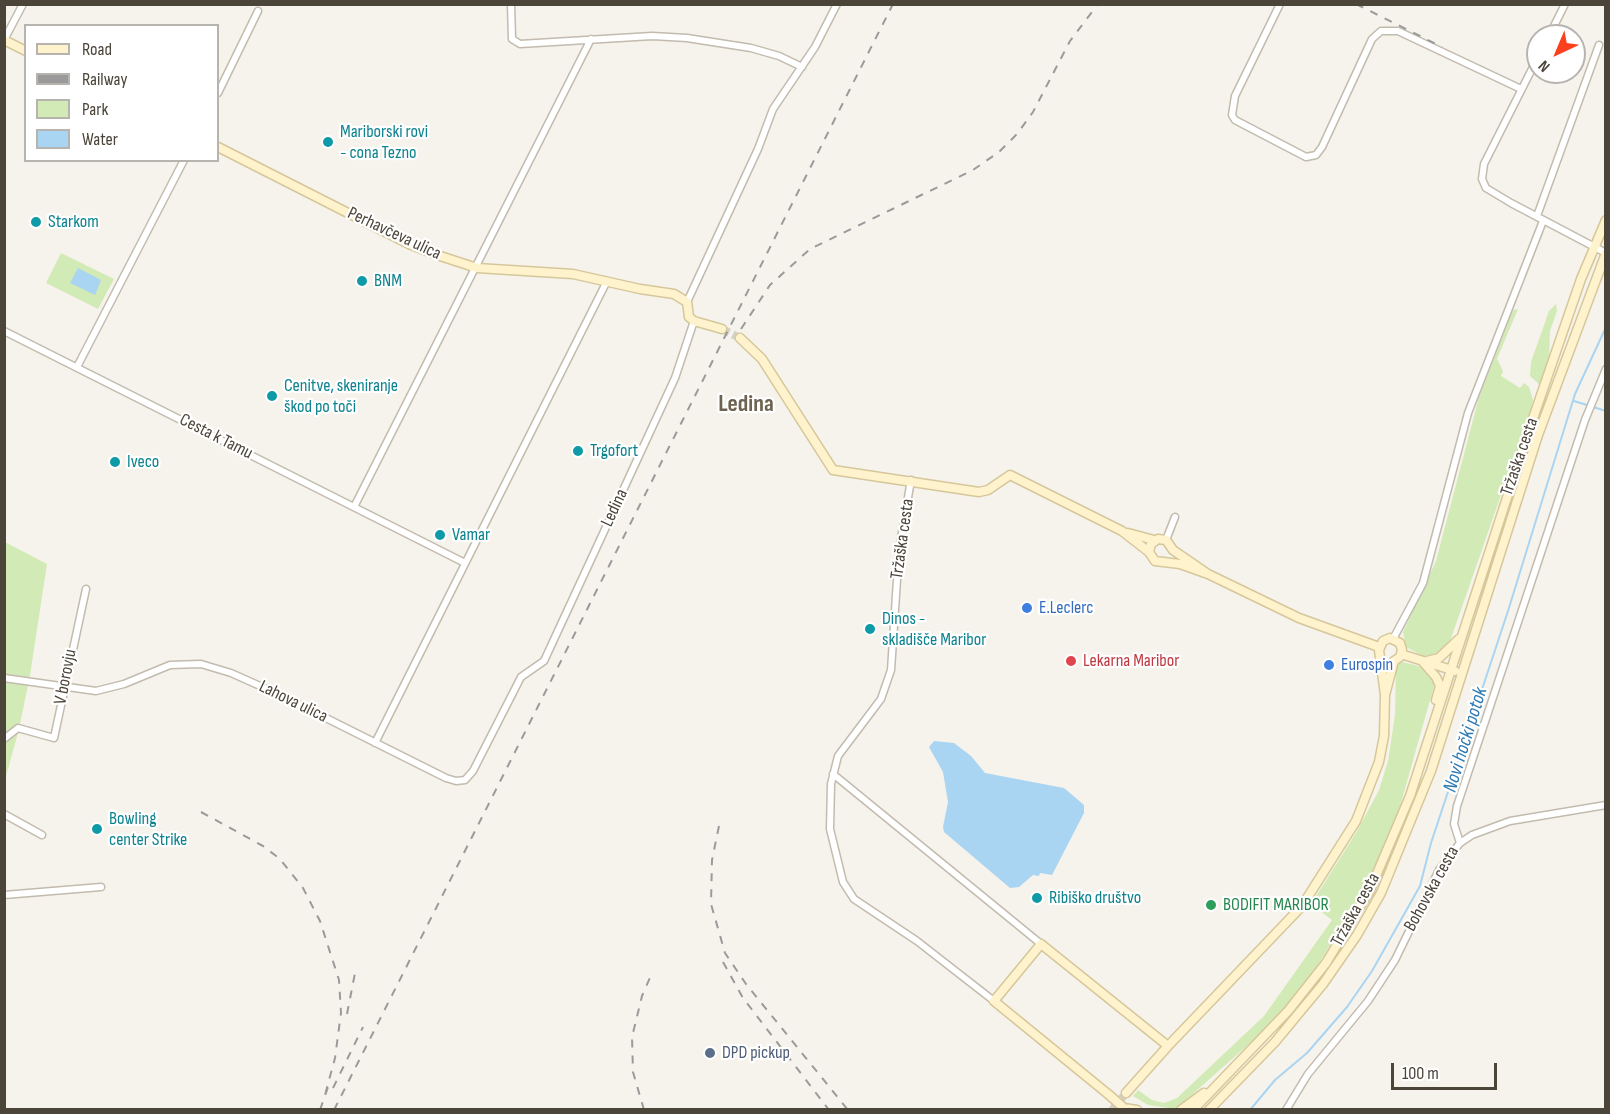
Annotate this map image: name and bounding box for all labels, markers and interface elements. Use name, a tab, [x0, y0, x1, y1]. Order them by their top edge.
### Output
legend	[24, 24, 219, 162]
north arrow	[1526, 24, 1586, 84]
text: Road	[82, 39, 112, 60]
text: N	[1535, 56, 1554, 76]
text: Railway	[82, 69, 127, 90]
text: Park	[82, 99, 108, 120]
place label: Mariborski rovi - cona Tezno	[340, 121, 428, 164]
text: Water	[82, 129, 118, 150]
marker: Mariborski rovi - cona Tezno	[321, 135, 335, 149]
street label: Perhavčeva ulica	[344, 203, 444, 265]
place label: Starkom	[48, 211, 99, 233]
marker: Starkom	[29, 215, 43, 229]
place label: BNM	[374, 270, 402, 292]
marker: BNM	[355, 274, 369, 288]
place label: Cenitve, skeniranje škod po toči	[284, 375, 398, 418]
marker: Cenitve, skeniranje škod po toči	[265, 389, 279, 403]
district label: Ledina	[718, 391, 774, 419]
street label: Cesta k Tamu	[176, 409, 256, 465]
street label: Tržaška cesta	[1497, 415, 1543, 499]
place label: Trgofort	[590, 440, 638, 462]
marker: Trgofort	[571, 444, 585, 458]
place label: Iveco	[127, 451, 159, 473]
marker: Iveco	[108, 455, 122, 469]
street label: Ledina	[597, 486, 633, 530]
street label: Tržaška cesta	[887, 497, 919, 581]
place label: Vamar	[452, 524, 490, 546]
marker: Vamar	[433, 528, 447, 542]
place label: E.Leclerc	[1039, 597, 1093, 619]
marker: E.Leclerc	[1020, 601, 1034, 615]
place label: Dinos - skladišče Maribor	[882, 608, 986, 650]
marker: Dinos - skladišče Maribor	[863, 622, 877, 636]
street label: V borovju	[50, 648, 82, 706]
place label: Lekarna Maribor	[1083, 650, 1179, 672]
marker: Lekarna Maribor	[1064, 654, 1078, 668]
place label: Eurospin	[1341, 654, 1393, 676]
marker: Eurospin	[1322, 658, 1336, 672]
street label: Lahova ulica	[255, 676, 331, 728]
water label: Novi hočki potok	[1439, 685, 1493, 795]
place label: Bowling center Strike	[109, 808, 187, 850]
marker: Bowling center Strike	[90, 822, 104, 836]
street label: Bohovska cesta	[1400, 843, 1464, 935]
street label: Tržaška cesta	[1327, 869, 1385, 951]
place label: Ribiško društvo	[1049, 887, 1141, 909]
marker: Ribiško društvo	[1030, 891, 1044, 905]
place label: BODIFIT MARIBOR	[1223, 894, 1329, 916]
marker: BODIFIT MARIBOR	[1204, 898, 1218, 912]
place label: DPD pickup	[722, 1042, 790, 1064]
marker: DPD pickup	[703, 1046, 717, 1060]
scale bar	[1394, 1051, 1500, 1089]
text: 100 m	[1402, 1063, 1439, 1084]

